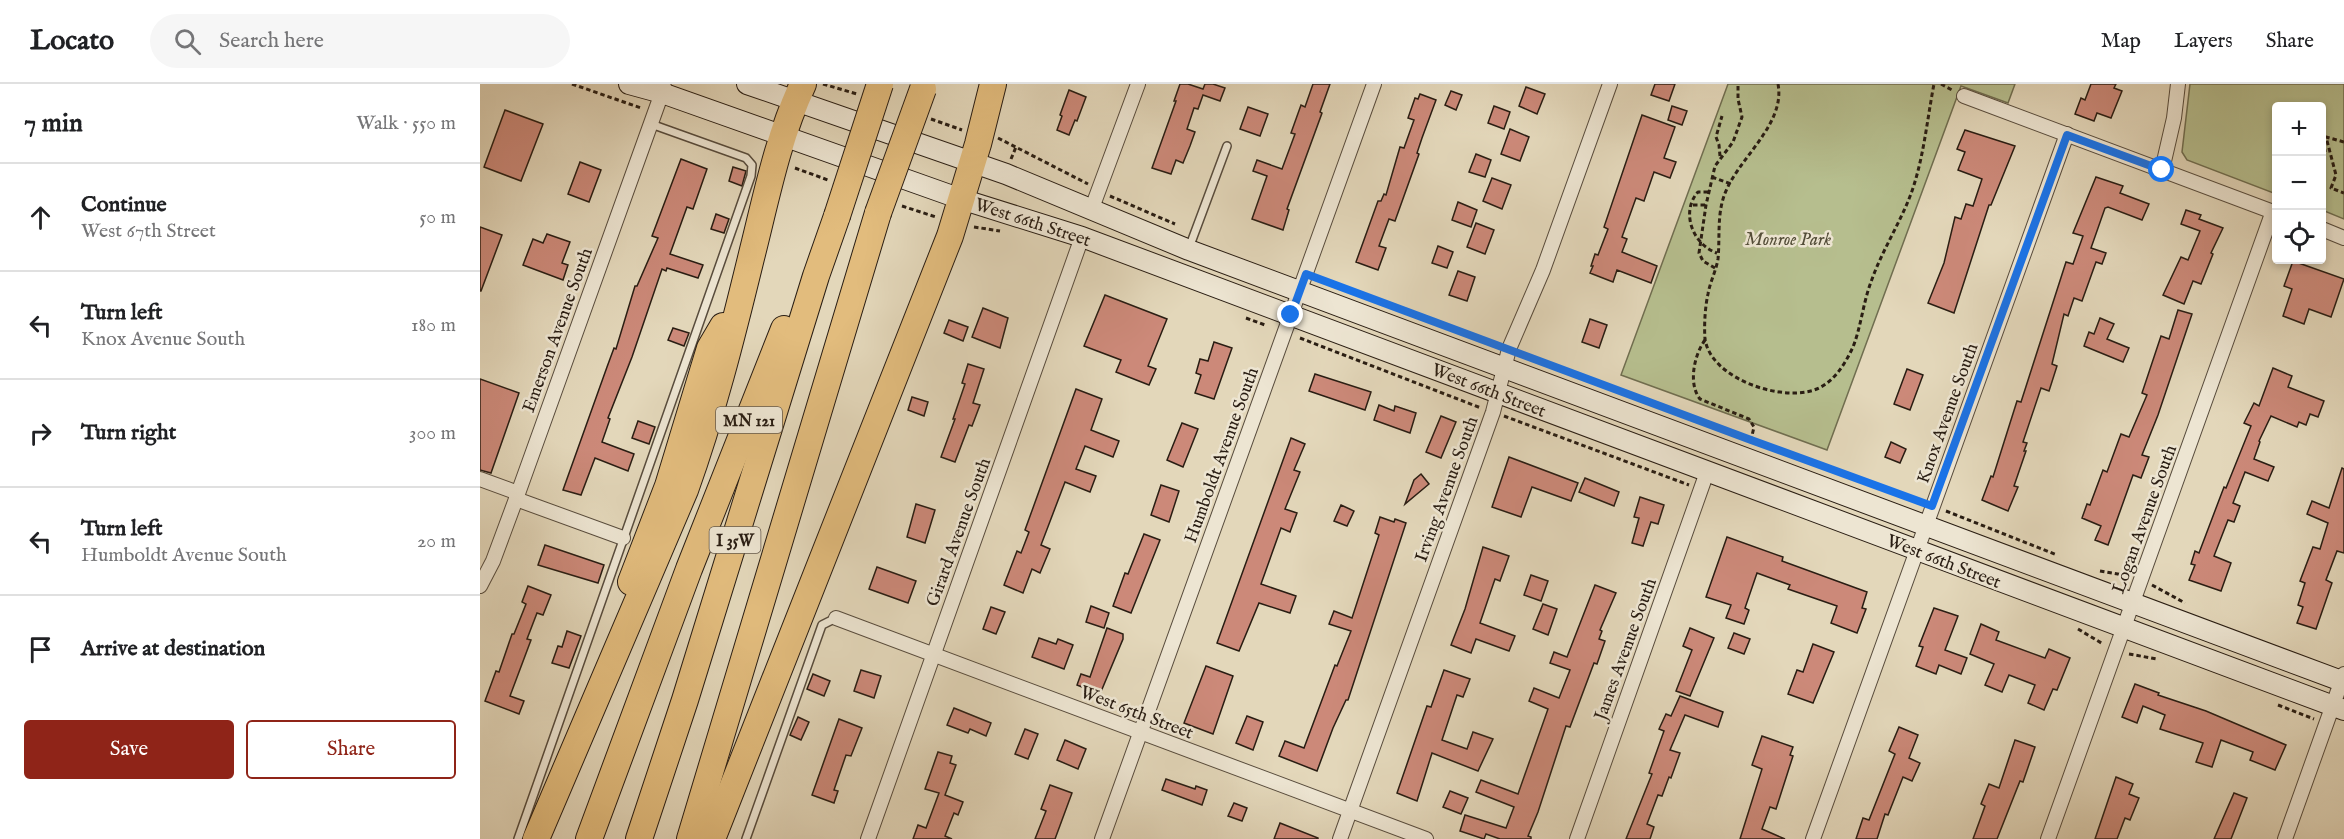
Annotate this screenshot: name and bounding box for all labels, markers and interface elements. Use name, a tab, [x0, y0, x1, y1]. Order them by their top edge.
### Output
search box	[150, 14, 570, 68]
text: Locato	[30, 24, 114, 59]
icon: search	[171, 25, 204, 58]
text: Search here	[219, 27, 324, 55]
text: Map	[2101, 28, 2141, 55]
text: Layers	[2174, 28, 2233, 55]
text: Share	[2266, 28, 2314, 55]
map controls	[2272, 102, 2326, 264]
button: +	[2272, 102, 2326, 156]
text: 7 min	[24, 107, 83, 140]
text: Walk · 550 m	[356, 111, 456, 136]
route start	[2148, 156, 2174, 182]
button: −	[2272, 156, 2326, 210]
text: Continue	[81, 191, 167, 219]
street label: West 66th Street	[972, 194, 1093, 253]
icon: ahead	[24, 201, 57, 234]
text: 50 m	[419, 205, 456, 230]
button: locate	[2272, 210, 2326, 264]
text: West 67th Street	[81, 219, 216, 244]
park label: Monroe Park	[1745, 229, 1831, 252]
street label: Emerson Avenue South	[518, 245, 599, 416]
text: Turn left	[81, 299, 163, 327]
route end	[1277, 301, 1303, 327]
icon: left	[24, 309, 57, 342]
text: 180 m	[411, 313, 456, 338]
text: Knox Avenue South	[81, 327, 245, 352]
street label: Knox Avenue South	[1912, 340, 1985, 487]
street label: West 66th Street	[1428, 359, 1549, 424]
street label: Humboldt Avenue South	[1180, 364, 1265, 546]
road number: MN 121	[716, 407, 782, 433]
street label: Irving Avenue South	[1410, 413, 1485, 565]
icon: right	[24, 417, 57, 450]
text: Turn right	[81, 419, 176, 447]
text: 300 m	[409, 421, 456, 446]
street label: Logan Avenue South	[2108, 442, 2183, 597]
street label: Girard Avenue South	[922, 455, 997, 610]
text: Turn left	[81, 515, 163, 543]
icon: left	[24, 525, 57, 558]
road number: I 35W	[710, 527, 760, 553]
text: 20 m	[417, 529, 456, 554]
street label: West 66th Street	[1883, 530, 2004, 595]
text: Humboldt Avenue South	[81, 543, 287, 568]
street label: James Avenue South	[1589, 575, 1663, 726]
icon: arrive	[24, 633, 57, 666]
text: Arrive at destination	[81, 635, 265, 663]
street label: West 65th Street	[1077, 681, 1196, 746]
button: Save	[24, 720, 234, 779]
button: Share	[246, 720, 456, 779]

